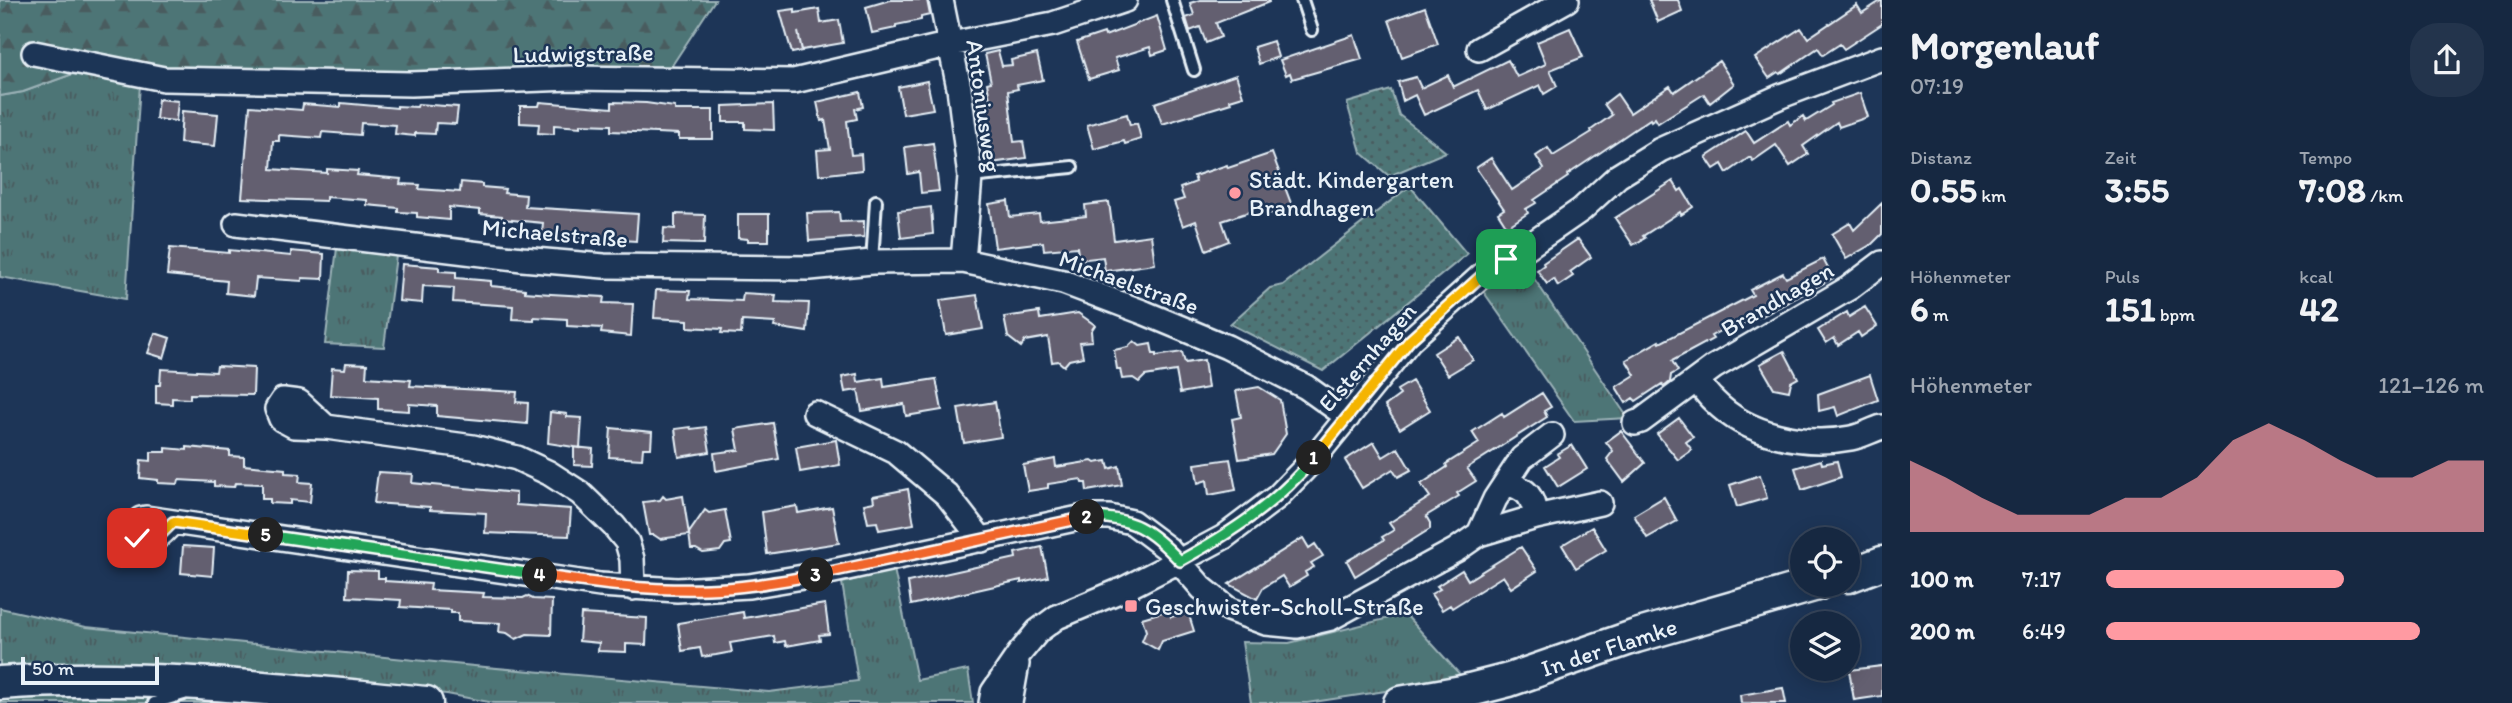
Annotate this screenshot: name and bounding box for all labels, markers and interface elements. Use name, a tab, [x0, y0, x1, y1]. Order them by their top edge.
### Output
text: Morgenlauf	[1910, 23, 2099, 69]
button: share	[2410, 23, 2484, 97]
street label: Ludwigstraße	[512, 37, 654, 69]
street label: Antoniusweg	[960, 38, 1008, 175]
text: 07:19	[1910, 72, 1964, 100]
text: Distanz	[1910, 146, 1972, 169]
text: Zeit	[2105, 146, 2137, 169]
text: Tempo	[2299, 146, 2352, 169]
place label: Städt. Kindergarten Brandhagen	[1249, 165, 1454, 222]
text: 0.55	[1910, 169, 1977, 211]
text: 3:55	[2105, 169, 2169, 211]
text: 7:08	[2299, 169, 2366, 211]
text: km	[1977, 184, 2006, 207]
text: /km	[2366, 184, 2403, 207]
marker: Städt. Kindergarten Brandhagen	[1227, 185, 1243, 201]
street label: Michaelstraße	[481, 212, 629, 254]
pin	[1476, 229, 1536, 289]
icon: arrive	[1487, 240, 1525, 278]
street label: Michaelstraße	[1055, 243, 1203, 321]
street label: Brandhagen	[1715, 255, 1839, 343]
text: Höhenmeter	[1910, 265, 2011, 288]
text: Puls	[2105, 265, 2140, 288]
text: kcal	[2299, 265, 2333, 288]
text: 6	[1910, 288, 1929, 330]
text: 151	[2105, 288, 2156, 330]
text: 42	[2299, 288, 2339, 330]
street label: Elsternhagen	[1312, 296, 1422, 417]
text: m	[1929, 303, 1949, 326]
text: bpm	[2156, 303, 2195, 326]
text: Höhenmeter	[1910, 371, 2032, 399]
text: 121–126 m	[2378, 371, 2484, 399]
pin: 1	[1296, 440, 1332, 476]
text: 1	[1309, 446, 1318, 469]
pin: 2	[1070, 500, 1104, 534]
text: 2	[1082, 505, 1092, 528]
pin	[107, 508, 167, 568]
pin: 5	[248, 518, 284, 552]
icon: check	[118, 519, 156, 557]
text: 5	[261, 523, 270, 546]
map controls	[1790, 527, 1860, 681]
button: locate	[1790, 527, 1860, 597]
pin: 4	[522, 558, 558, 592]
pin: 3	[798, 558, 834, 592]
text: 4	[534, 563, 545, 586]
text: 3	[810, 563, 821, 586]
text: 100 m	[1910, 565, 1974, 593]
text: 7:17	[2022, 565, 2061, 593]
place label: Geschwister-Scholl-Straße	[1145, 592, 1424, 621]
marker: Geschwister-Scholl-Straße	[1123, 598, 1139, 614]
street label: In der Flamke	[1537, 611, 1681, 683]
button: layers	[1790, 611, 1860, 681]
text: 200 m	[1910, 617, 1975, 645]
text: 6:49	[2022, 617, 2066, 645]
scale bar	[21, 654, 159, 686]
text: 50 m	[32, 657, 74, 680]

